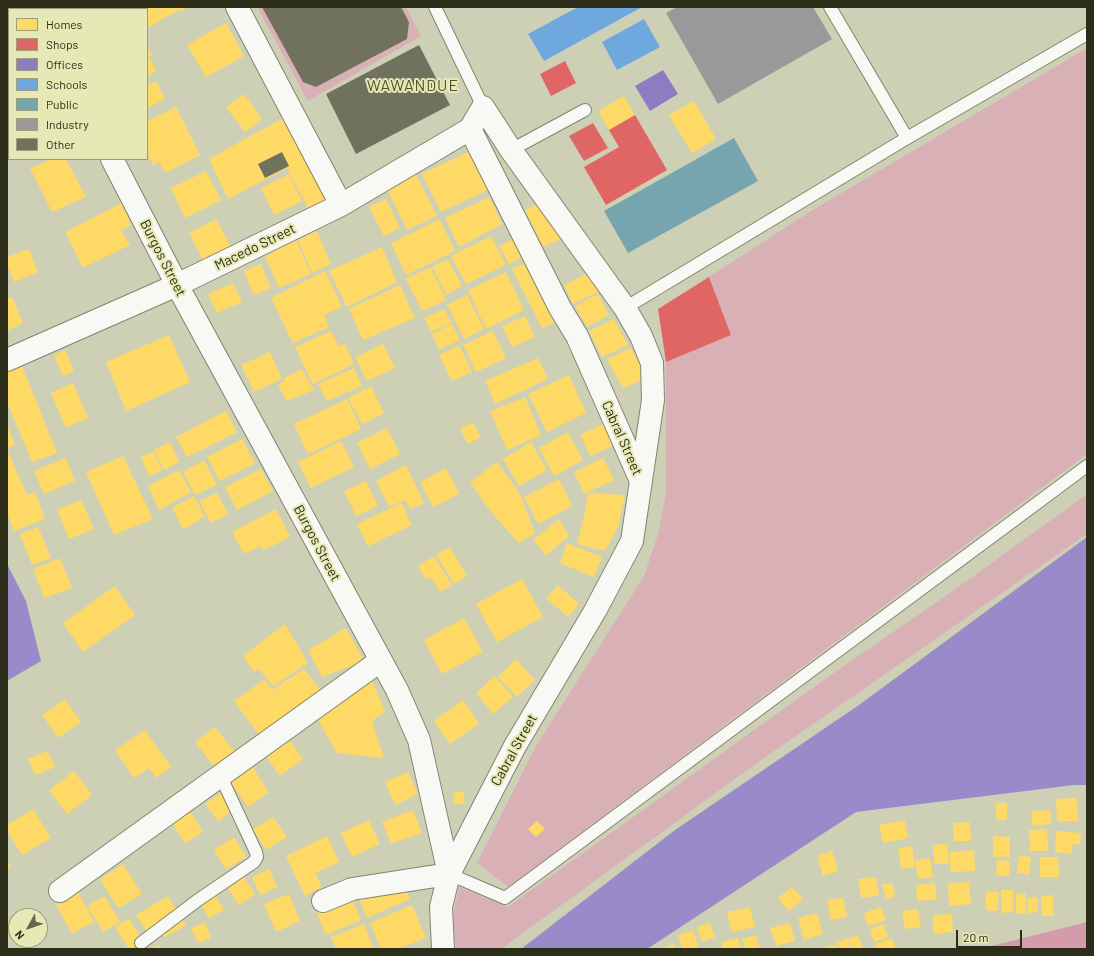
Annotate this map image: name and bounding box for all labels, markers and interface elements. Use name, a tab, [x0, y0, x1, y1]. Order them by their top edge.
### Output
legend	[8, 8, 148, 160]
text: Homes	[46, 17, 82, 31]
text: Shops	[46, 37, 78, 51]
text: Offices	[46, 57, 83, 71]
district label: WAWANDUE	[367, 76, 459, 96]
text: Schools	[46, 77, 87, 91]
text: Public	[46, 97, 78, 111]
text: Industry	[46, 117, 89, 131]
text: Other	[46, 137, 75, 151]
street label: Burgos Street	[136, 217, 190, 299]
street label: Macedo Street	[212, 220, 298, 274]
street label: Cabral Street	[598, 398, 646, 478]
street label: Burgos Street	[290, 502, 344, 584]
street label: Cabral Street	[487, 711, 541, 789]
north arrow	[8, 908, 48, 948]
scale bar	[958, 922, 1024, 948]
text: N	[12, 928, 27, 942]
text: 20 m	[963, 930, 989, 944]

